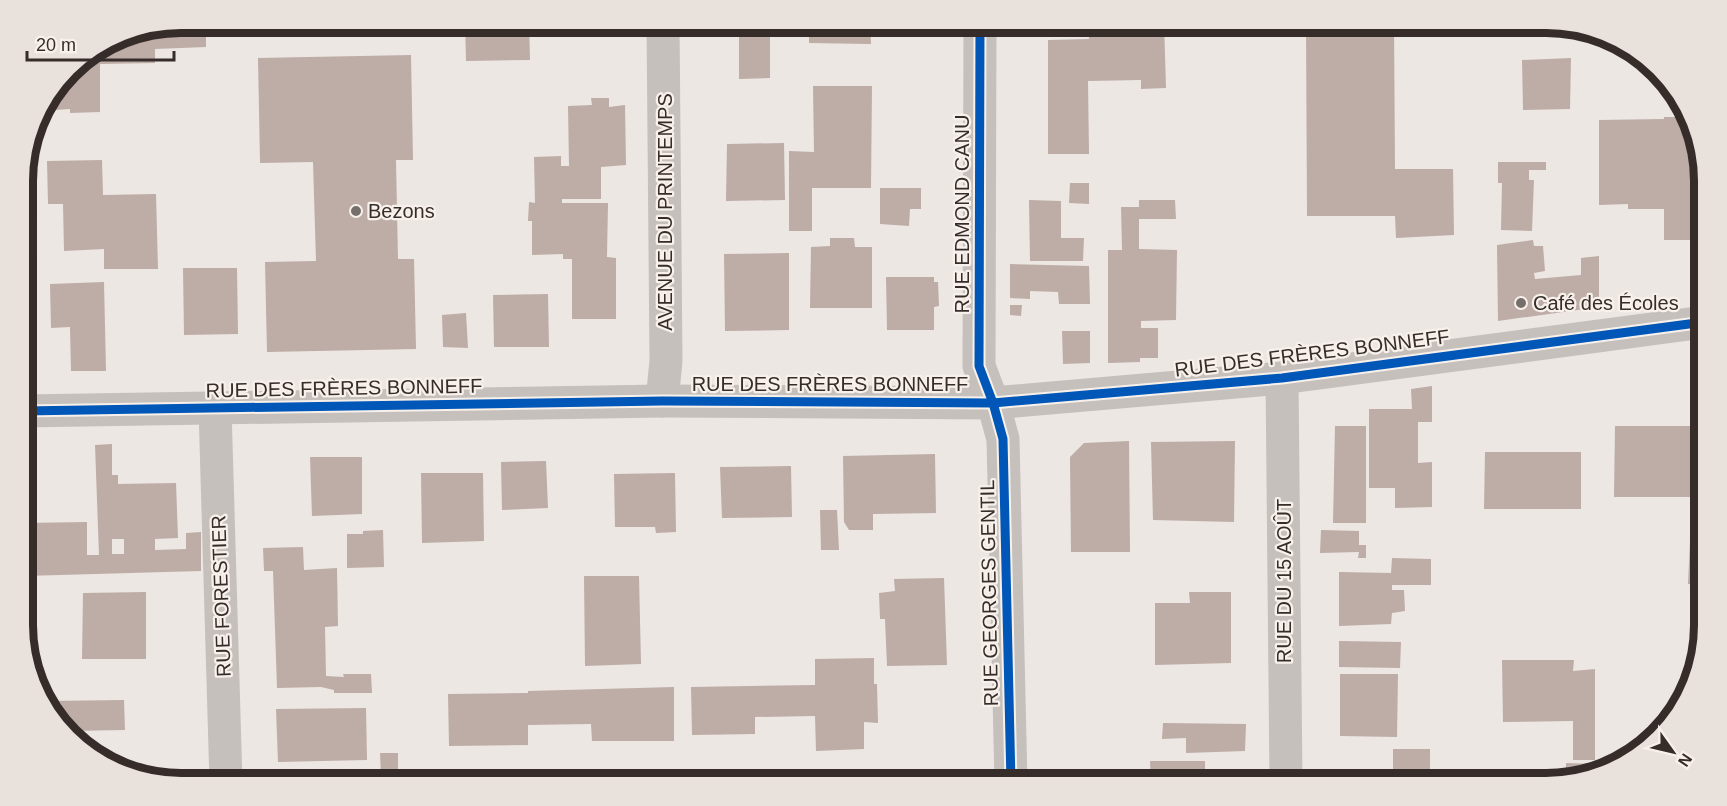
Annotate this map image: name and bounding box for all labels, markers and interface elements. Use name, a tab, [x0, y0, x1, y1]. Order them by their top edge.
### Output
scale bar	[27, 24, 174, 62]
text: 20 m	[36, 35, 76, 55]
street label: AVENUE DU PRINTEMPS	[654, 93, 676, 331]
street label: RUE EDMOND CANU	[951, 115, 973, 313]
place label: Bezons	[368, 200, 435, 222]
marker: Bezons	[349, 204, 363, 218]
place label: Café des Écoles	[1533, 292, 1679, 314]
marker: Café des Écoles	[1514, 296, 1528, 310]
street label: RUE DES FRÈRES BONNEFF	[1173, 325, 1451, 381]
street label: RUE DES FRÈRES BONNEFF	[692, 373, 968, 395]
street label: RUE DES FRÈRES BONNEFF	[205, 375, 483, 401]
street label: RUE GEORGES GENTIL	[976, 479, 1002, 707]
street label: RUE DU 15 AOÛT	[1273, 499, 1295, 663]
street label: RUE FORESTIER	[207, 515, 235, 677]
north arrow	[1643, 722, 1703, 782]
text: N	[1675, 751, 1695, 770]

